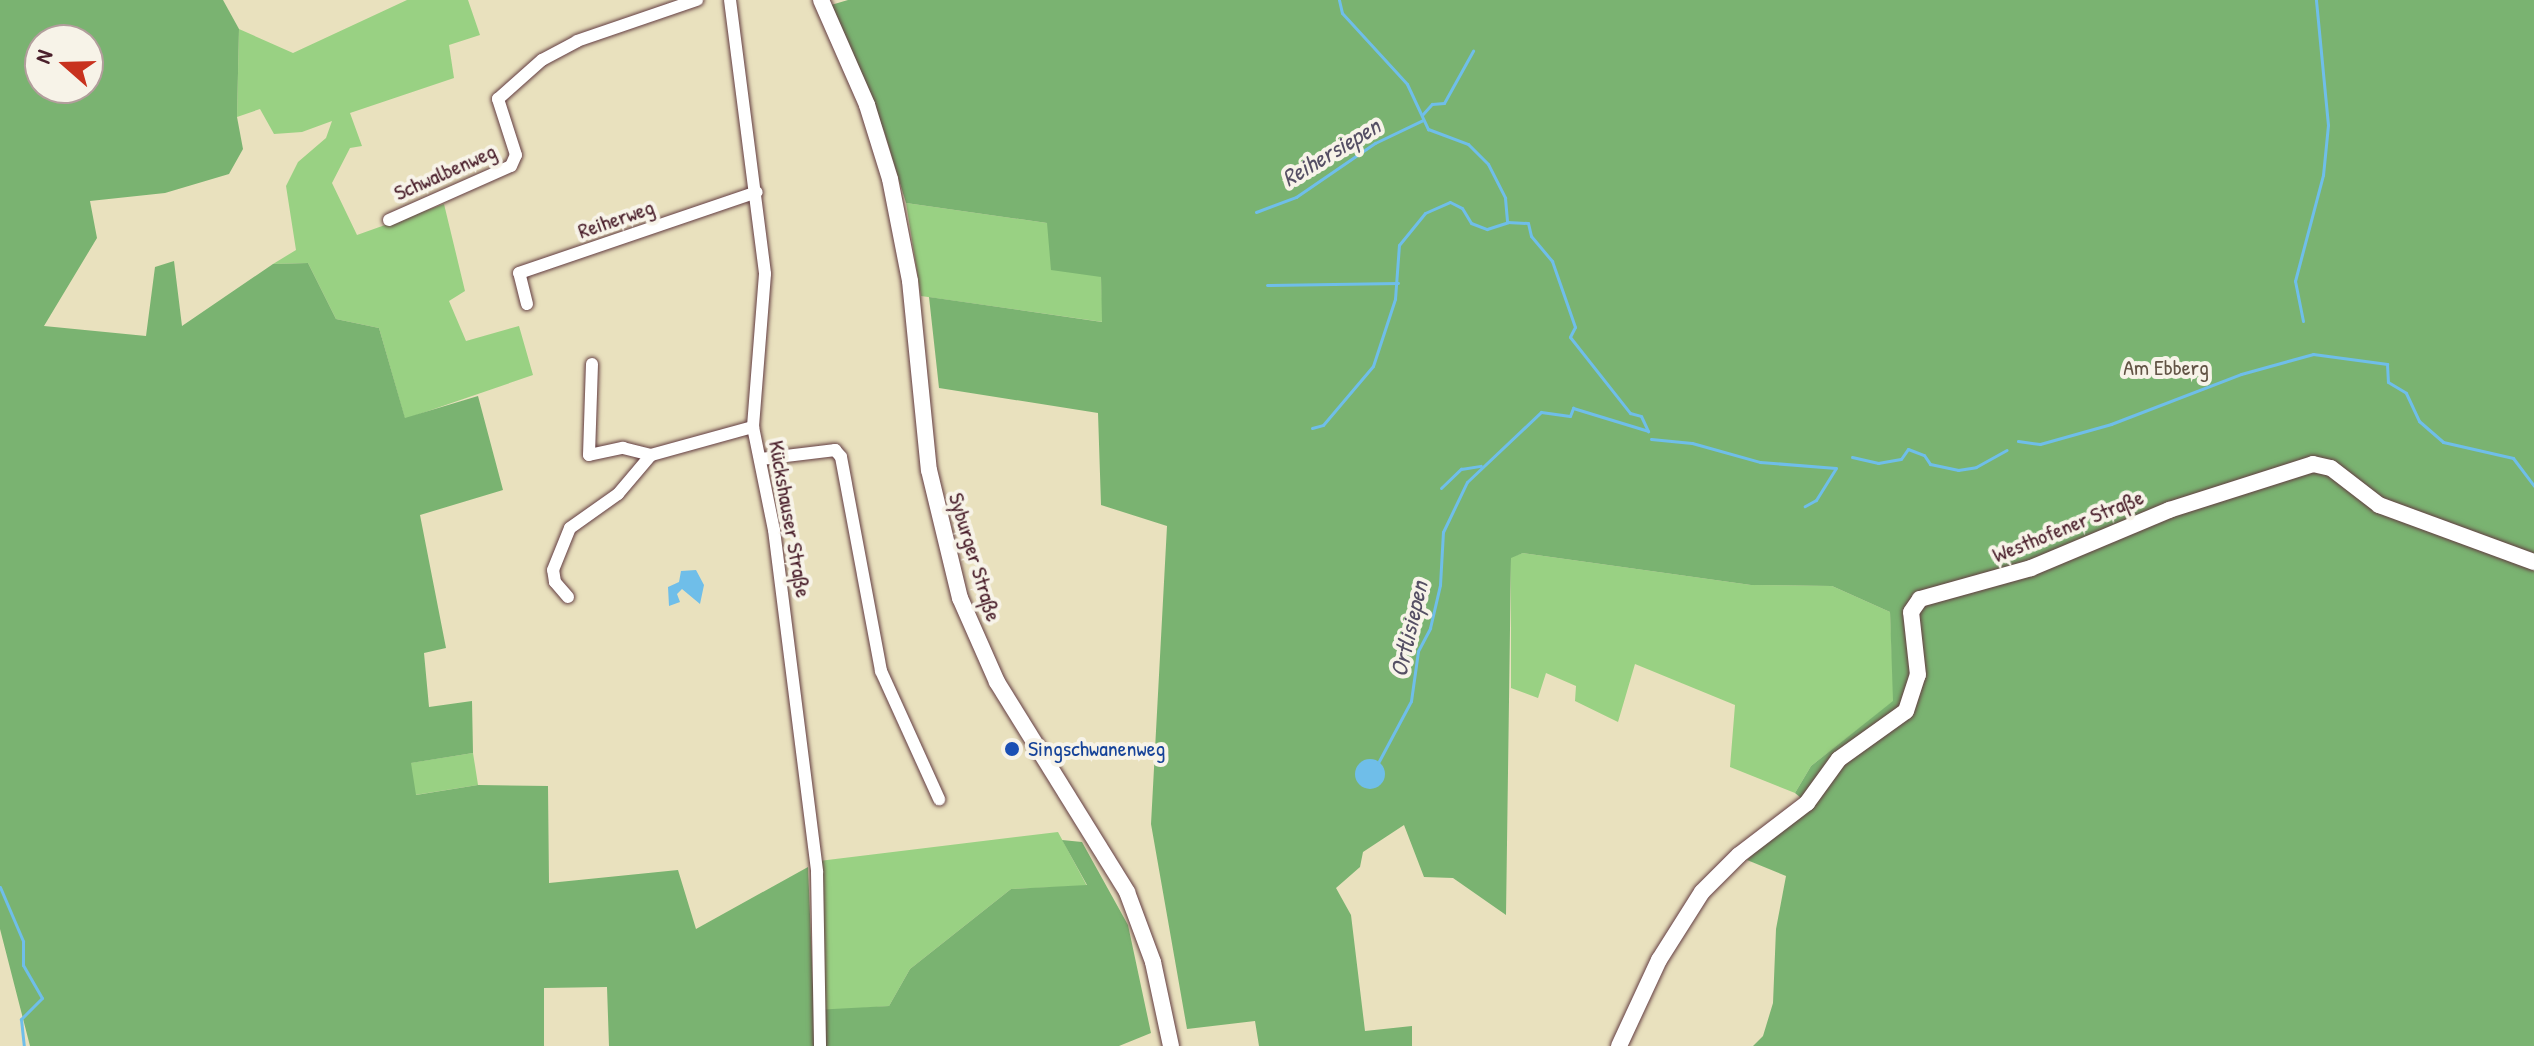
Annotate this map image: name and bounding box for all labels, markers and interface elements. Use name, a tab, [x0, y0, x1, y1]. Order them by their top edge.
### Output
north arrow	[24, 24, 104, 104]
text: N	[27, 46, 59, 67]
water label: Reihersiepen	[1277, 111, 1385, 193]
street label: Schwalbenweg	[390, 138, 500, 206]
street label: Reiherweg	[574, 194, 658, 244]
park label: Am Ebberg	[2123, 355, 2209, 381]
street label: Kückshauser Straße	[763, 438, 817, 600]
street label: Westhofener Straße	[1989, 484, 2147, 568]
street label: Syburger Straße	[943, 490, 1007, 624]
water label: Ortlisiepen	[1384, 578, 1434, 680]
place label: Singschwanenweg	[1028, 736, 1165, 762]
marker: Singschwanenweg	[1003, 740, 1021, 758]

